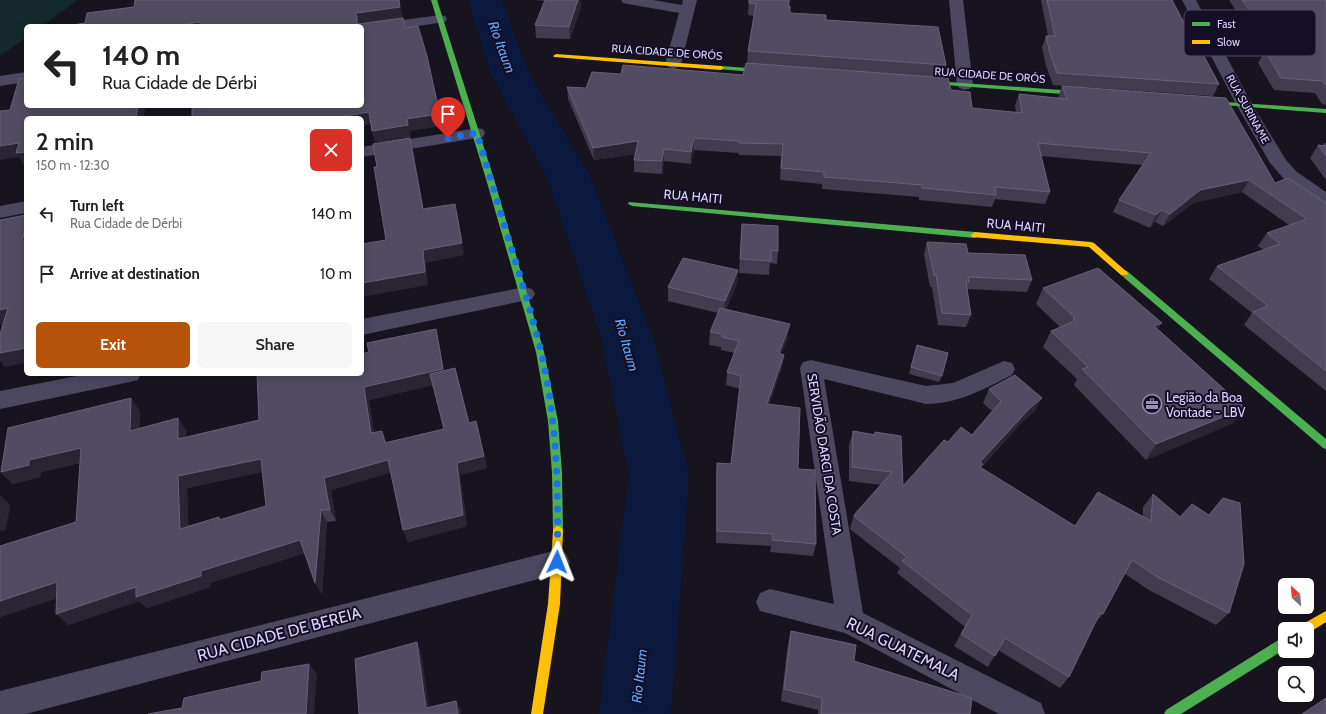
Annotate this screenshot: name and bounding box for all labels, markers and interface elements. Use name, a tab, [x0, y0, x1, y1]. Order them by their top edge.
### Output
legend	[1184, 10, 1316, 56]
text: Fast	[1217, 17, 1236, 31]
water label: Rio Itaum	[484, 18, 520, 76]
text: Slow	[1217, 35, 1240, 49]
text: 140 m	[102, 38, 180, 72]
icon: left	[36, 40, 88, 92]
street label: RUA CIDADE DE ORÓS	[611, 41, 723, 63]
street label: RUA CIDADE DE ORÓS	[934, 64, 1046, 86]
text: Rua Cidade de Dérbi	[102, 72, 257, 94]
street label: RUA SURINAME	[1223, 72, 1273, 146]
pin	[431, 97, 465, 138]
icon: arrive	[437, 103, 459, 125]
text: 2 min	[36, 127, 94, 156]
button: close	[310, 129, 352, 171]
text: 150 m · 12:30	[36, 157, 109, 173]
street label: RUA HAITI	[663, 185, 723, 207]
text: Turn left	[70, 197, 124, 215]
icon: left	[36, 203, 58, 225]
text: 140 m	[311, 205, 352, 223]
street label: RUA HAITI	[986, 214, 1046, 236]
text: Rua Cidade de Dérbi	[70, 215, 182, 231]
icon: arrive	[36, 263, 58, 285]
text: Arrive at destination	[70, 265, 200, 283]
text: 10 m	[320, 265, 352, 283]
water label: Rio Itaum	[611, 316, 643, 374]
button: Exit	[36, 322, 190, 368]
button: Share	[198, 322, 352, 368]
street label: SERVIDÃO DARCI DA COSTA	[804, 372, 846, 536]
place label: Legião da Boa Vontade - LBV	[1166, 389, 1245, 420]
office icon: Legião da Boa Vontade - LBV	[1141, 393, 1163, 415]
position arrow	[536, 541, 578, 583]
north arrow	[1278, 578, 1314, 614]
map controls	[1278, 578, 1314, 702]
street label: RUA CIDADE DE BEREIA	[195, 603, 363, 665]
street label: RUA GUATEMALA	[843, 613, 963, 685]
button: sound	[1278, 622, 1314, 658]
water label: Rio Itaum	[627, 648, 651, 704]
button: search	[1278, 666, 1314, 702]

